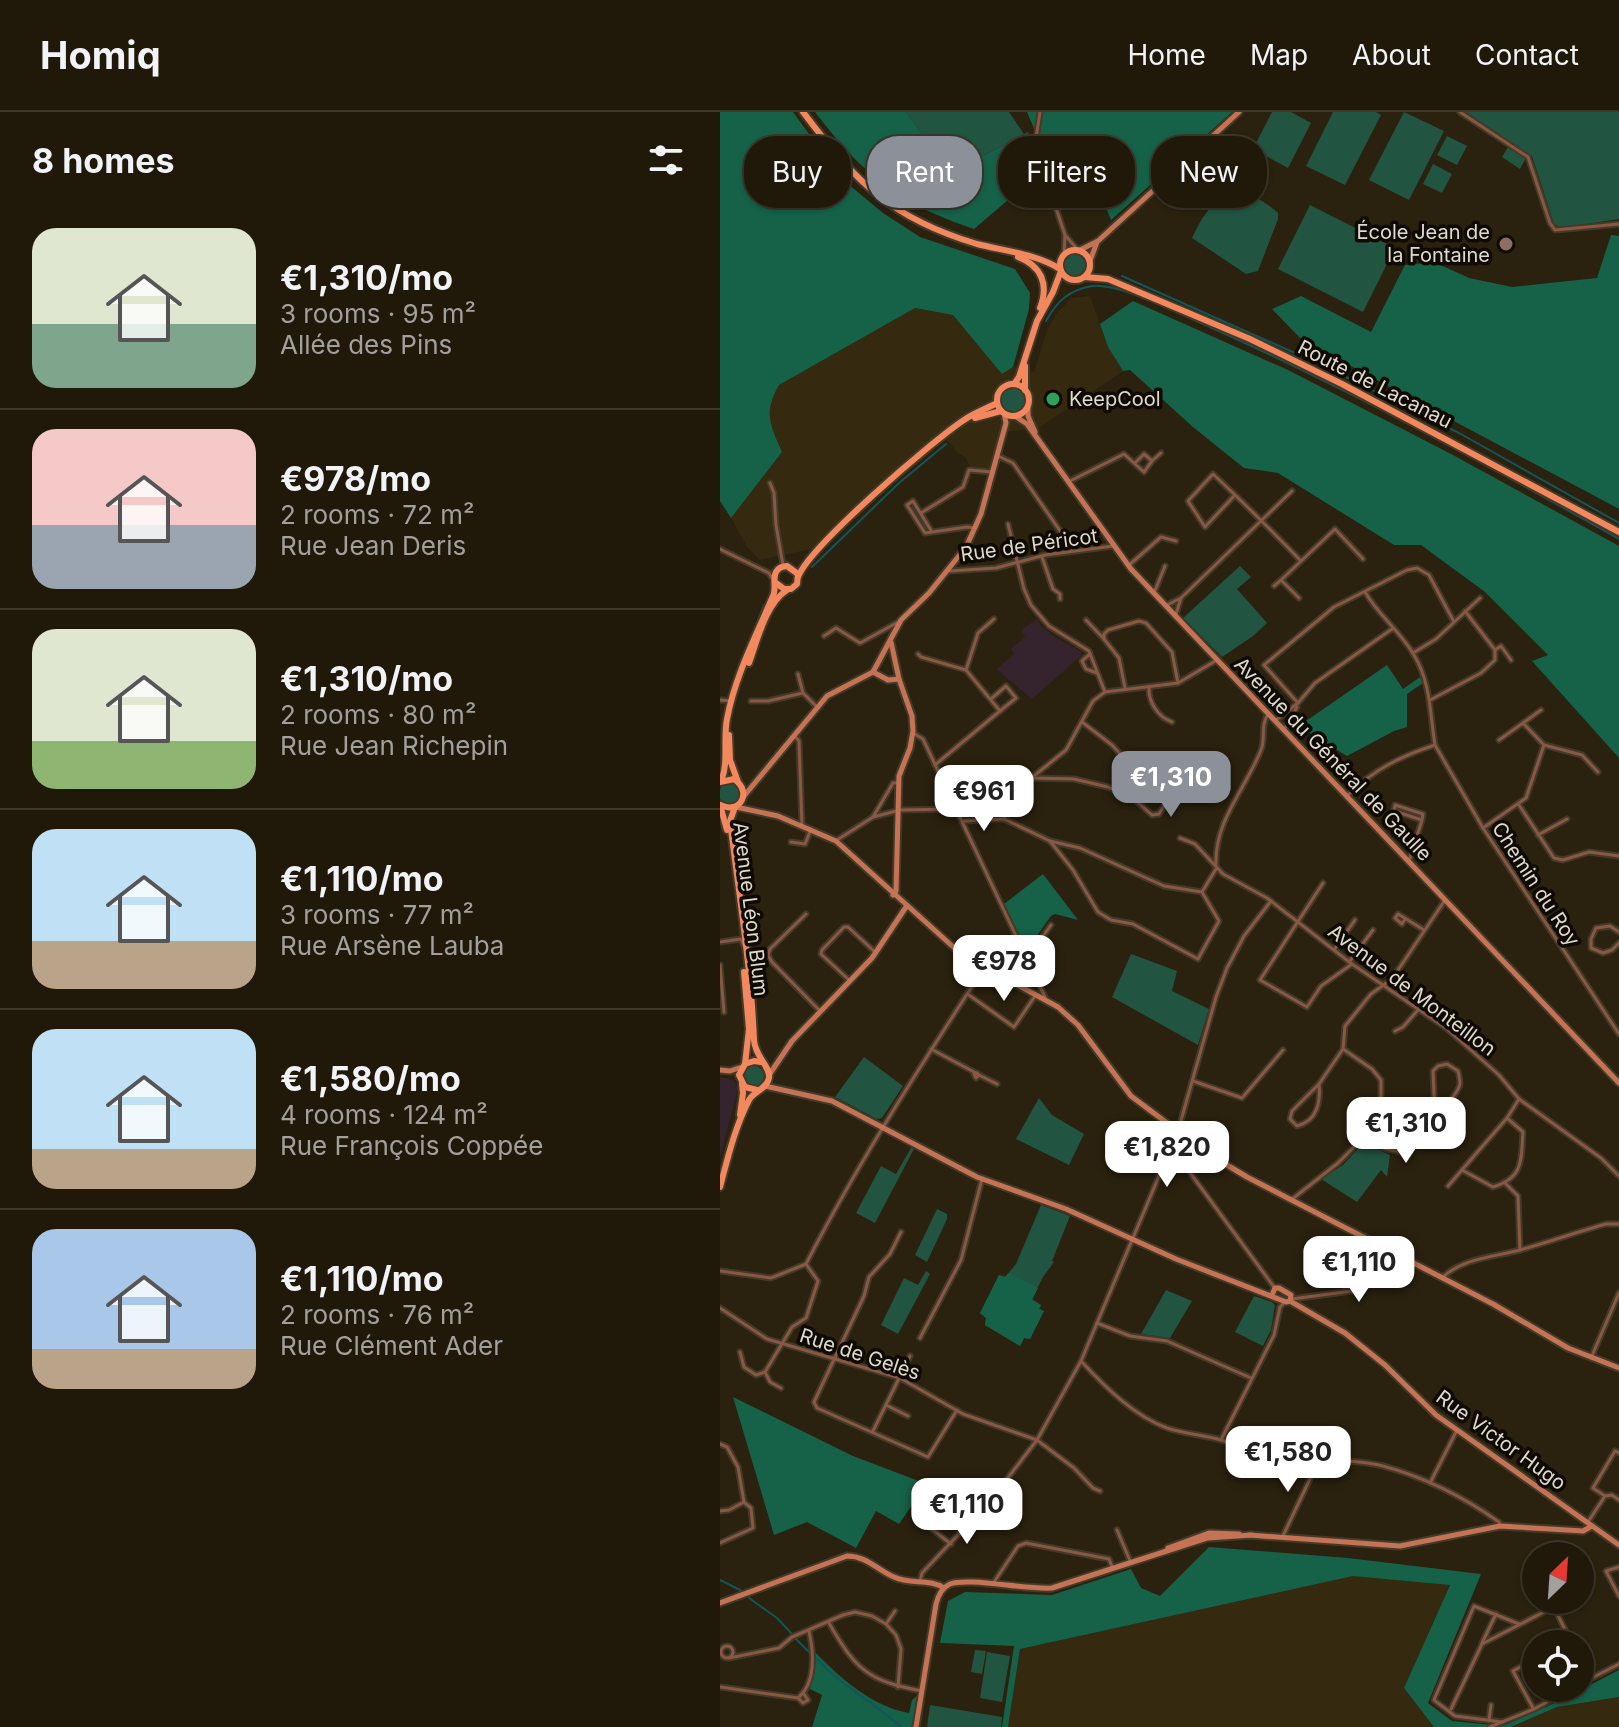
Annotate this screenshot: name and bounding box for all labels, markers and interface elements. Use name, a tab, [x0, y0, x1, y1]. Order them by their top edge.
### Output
text: Homiq	[40, 32, 161, 78]
text: Home	[1127, 38, 1206, 72]
text: Map	[1250, 38, 1308, 72]
text: About	[1352, 38, 1431, 72]
text: Contact	[1475, 38, 1579, 72]
chip: Buy	[744, 136, 851, 208]
chip: Rent	[867, 136, 982, 208]
chip: Filters	[998, 136, 1135, 208]
chip: New	[1151, 136, 1267, 208]
icon: filters	[644, 138, 688, 182]
text: 8 homes	[32, 140, 175, 181]
place label: École Jean de la Fontaine	[1357, 219, 1490, 267]
marker: École Jean de la Fontaine	[1497, 235, 1515, 253]
text: €1,310/mo	[280, 257, 453, 298]
icon: home	[96, 260, 192, 356]
text: 3 rooms · 95 m²	[280, 298, 476, 329]
text: Allée des Pins	[280, 329, 452, 360]
street label: Route de Lacanau	[1294, 335, 1456, 433]
place label: KeepCool	[1069, 387, 1161, 411]
marker: KeepCool	[1044, 390, 1062, 408]
text: €978/mo	[280, 458, 431, 499]
icon: home	[96, 461, 192, 557]
text: 2 rooms · 72 m²	[280, 499, 474, 530]
street label: Rue de Péricot	[959, 523, 1100, 567]
text: Rue Jean Deris	[280, 530, 466, 561]
street label: Avenue du Général de Gaulle	[1229, 652, 1437, 866]
text: €1,310/mo	[280, 658, 453, 699]
icon: home	[96, 661, 192, 757]
text: 2 rooms · 80 m²	[280, 699, 476, 730]
text: Rue Jean Richepin	[280, 730, 508, 761]
pin: €1,310	[1106, 751, 1236, 819]
text: €1,310	[1130, 761, 1212, 792]
pin: €961	[937, 765, 1031, 833]
text: €961	[953, 775, 1015, 806]
street label: Chemin du Roy	[1487, 817, 1585, 951]
street label: Avenue Léon Blum	[728, 820, 774, 998]
text: €1,110/mo	[280, 858, 444, 899]
icon: home	[96, 861, 192, 957]
text: 3 rooms · 77 m²	[280, 899, 474, 930]
street label: Avenue de Monteillon	[1323, 919, 1501, 1061]
text: Rue Arsène Lauba	[280, 930, 504, 961]
pin: €978	[957, 935, 1051, 1003]
text: €978	[971, 945, 1037, 976]
text: €1,580/mo	[280, 1058, 461, 1099]
icon: home	[96, 1061, 192, 1157]
pin: €1,310	[1341, 1097, 1471, 1165]
text: 4 rooms · 124 m²	[280, 1099, 488, 1130]
text: €1,310	[1365, 1107, 1447, 1138]
pin: €1,820	[1102, 1121, 1232, 1189]
text: Rue François Coppée	[280, 1130, 543, 1161]
text: €1,820	[1123, 1131, 1211, 1162]
pin: €1,110	[1294, 1236, 1424, 1304]
text: €1,110	[1321, 1246, 1397, 1277]
text: €1,110/mo	[280, 1258, 444, 1299]
icon: home	[96, 1261, 192, 1357]
text: 2 rooms · 76 m²	[280, 1299, 474, 1330]
street label: Rue de Gelès	[797, 1323, 923, 1385]
text: Rue Clément Ader	[280, 1330, 503, 1361]
street label: Rue Victor Hugo	[1431, 1385, 1571, 1495]
pin: €1,580	[1223, 1426, 1353, 1494]
text: €1,580	[1244, 1436, 1332, 1467]
pin: €1,110	[902, 1478, 1032, 1546]
text: €1,110	[929, 1488, 1005, 1519]
north arrow	[1522, 1542, 1594, 1614]
map controls	[1522, 1542, 1594, 1702]
button: locate	[1522, 1630, 1594, 1702]

